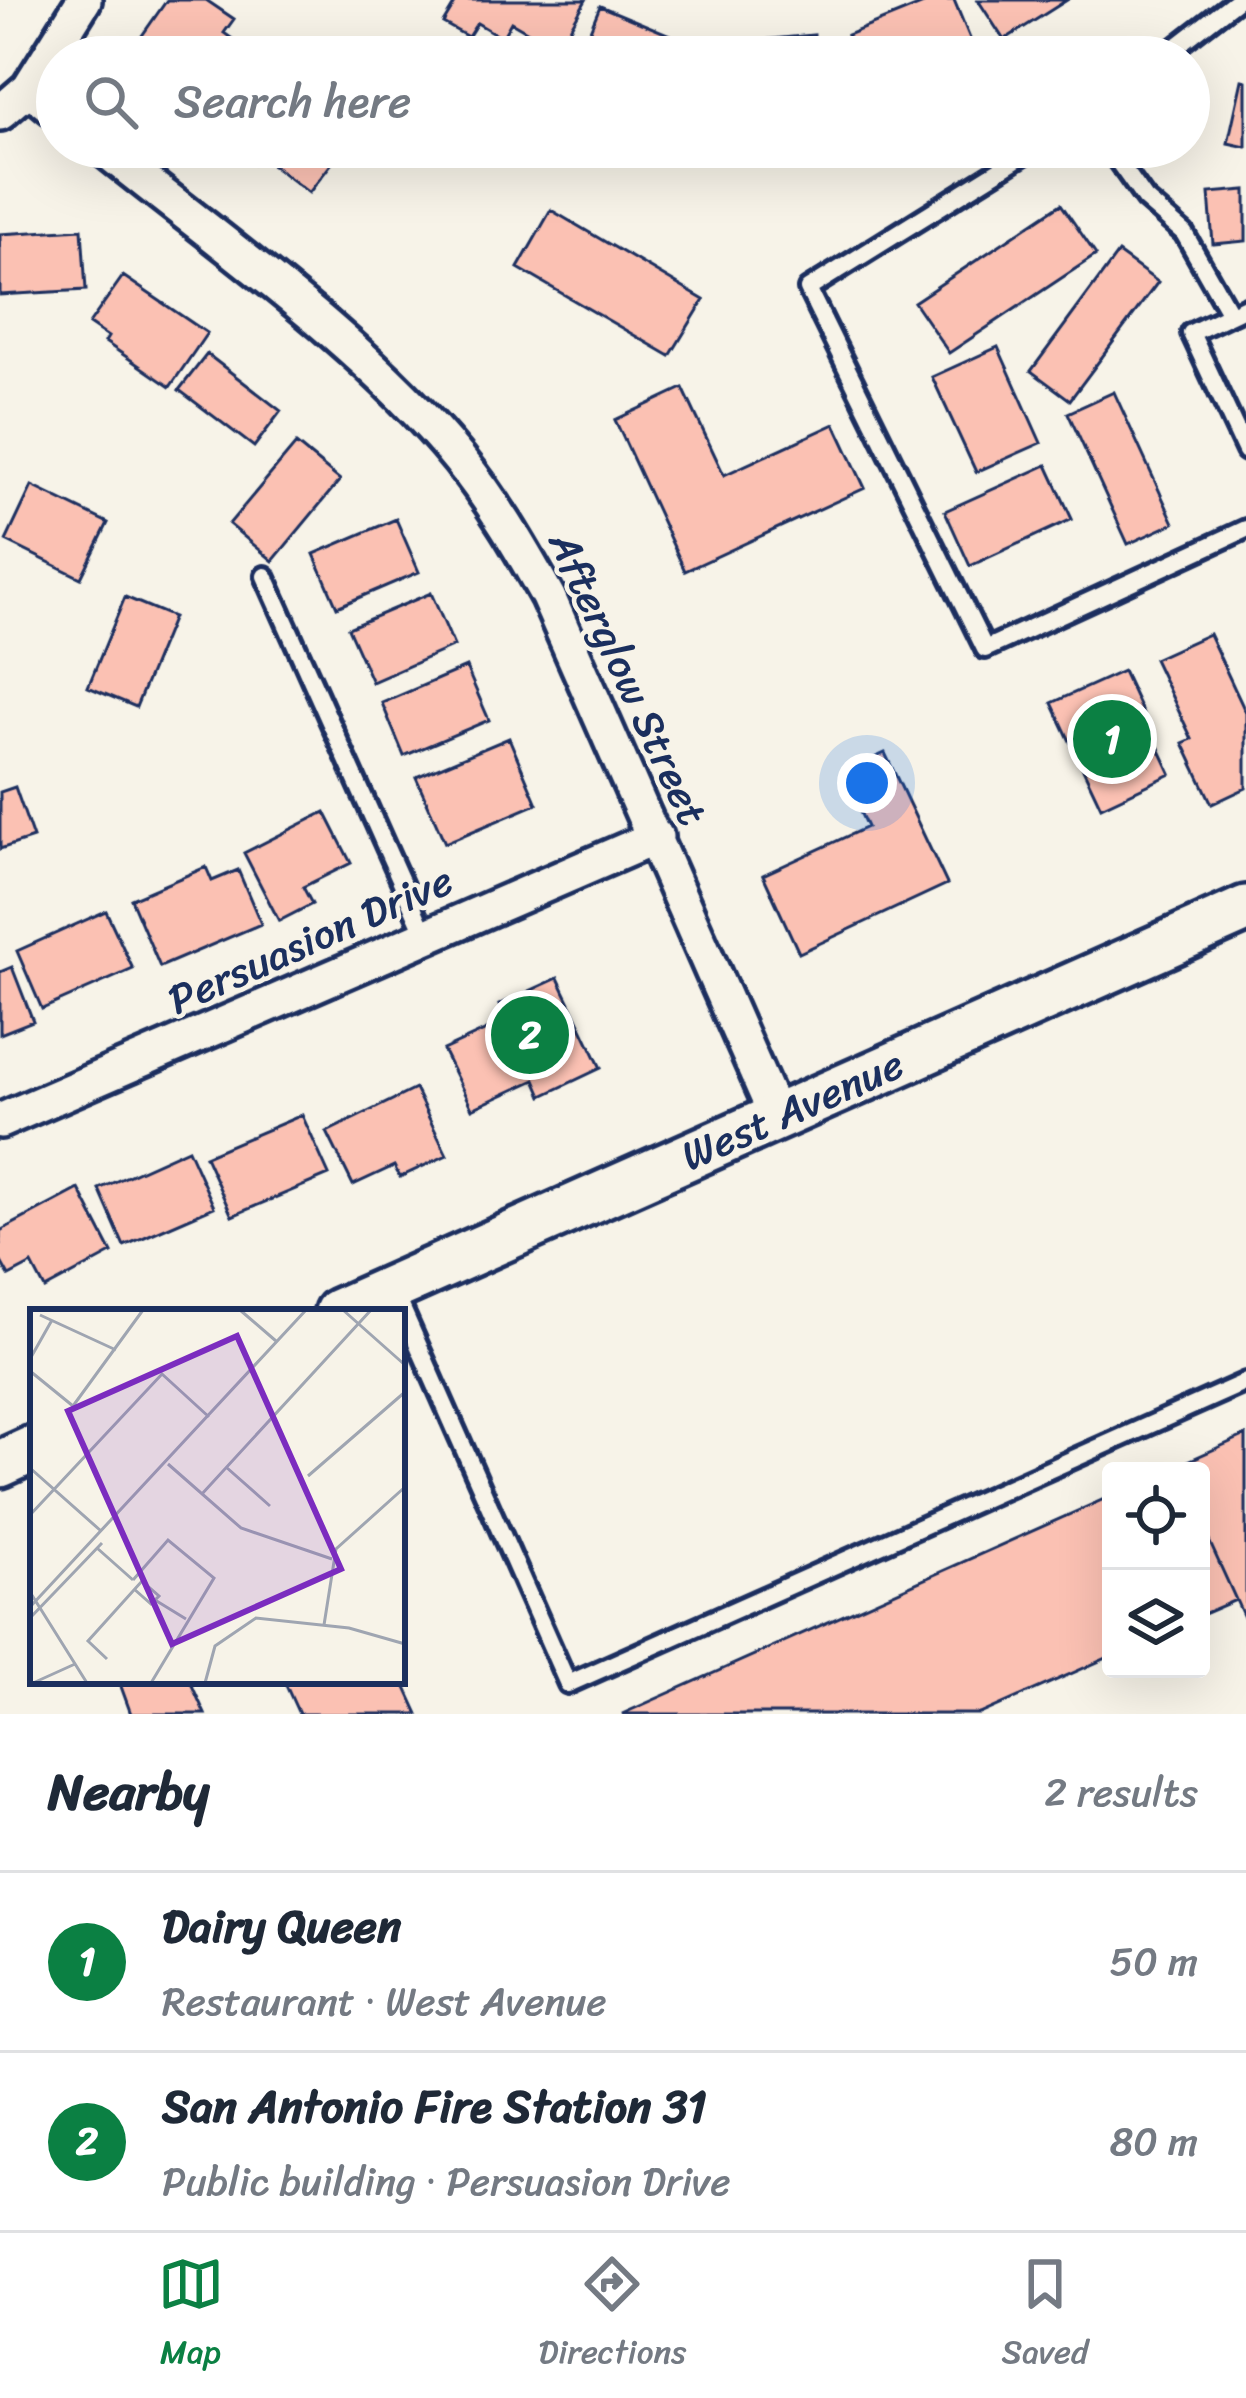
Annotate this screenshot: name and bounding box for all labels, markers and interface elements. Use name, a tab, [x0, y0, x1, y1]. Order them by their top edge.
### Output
search box	[36, 36, 1210, 168]
text: Search here	[174, 62, 411, 142]
icon: search	[78, 69, 144, 135]
street label: Afterglow Street	[527, 518, 729, 838]
pin: 1	[1073, 694, 1151, 784]
your location	[837, 753, 897, 813]
street label: Persuasion Drive	[156, 844, 465, 1036]
pin: 2	[491, 990, 569, 1080]
street label: West Avenue	[669, 1028, 916, 1192]
inset map	[30, 1309, 405, 1684]
map controls	[1102, 1462, 1210, 1678]
button: locate	[1102, 1462, 1210, 1570]
button: layers	[1102, 1570, 1210, 1678]
text: Nearby	[48, 1747, 209, 1837]
text: 2 results	[1044, 1758, 1198, 1827]
text: Dairy Queen	[162, 1887, 401, 1967]
text: 1	[79, 1927, 95, 1996]
text: 50 m	[1109, 1927, 1198, 1996]
text: Restaurant · West Avenue	[162, 1967, 607, 2036]
text: San Antonio Fire Station 31	[162, 2067, 707, 2147]
text: 2	[76, 2107, 98, 2176]
text: 80 m	[1110, 2107, 1198, 2176]
text: Public building · Persuasion Drive	[162, 2147, 731, 2216]
tab: Map	[158, 2251, 224, 2381]
tab: Directions	[539, 2251, 686, 2381]
tab: Saved	[1001, 2251, 1088, 2381]

